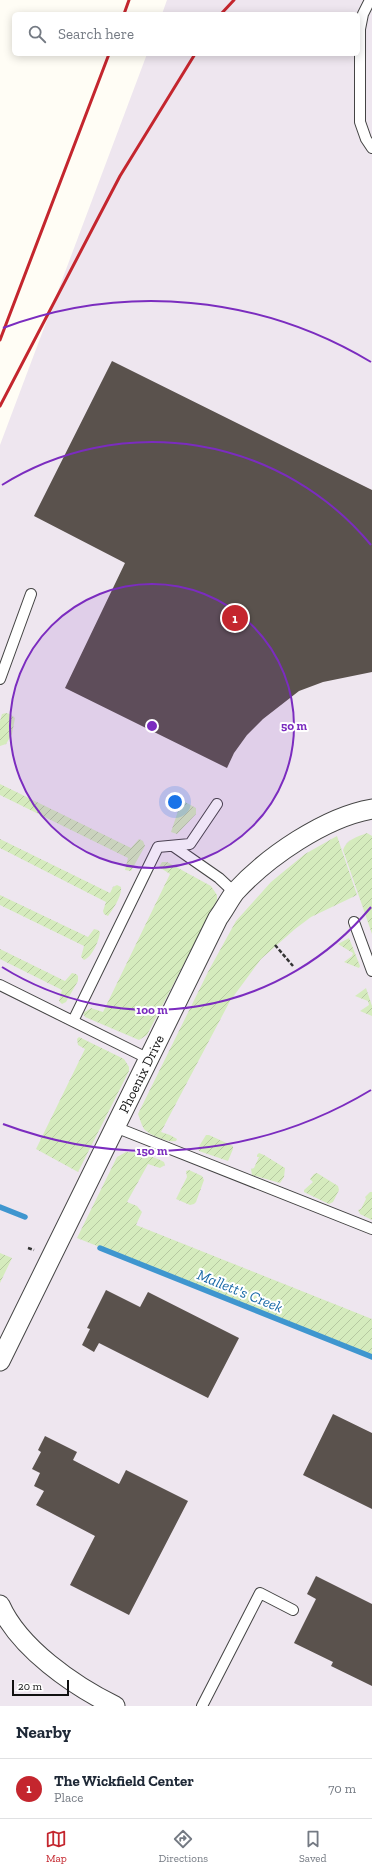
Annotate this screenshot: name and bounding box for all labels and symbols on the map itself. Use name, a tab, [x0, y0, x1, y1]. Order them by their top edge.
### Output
pin: 1	[222, 603, 248, 633]
centre of rings	[145, 719, 159, 733]
text: 50 m	[281, 719, 307, 733]
your location	[165, 792, 185, 812]
text: 100 m	[136, 1003, 168, 1017]
street label: Phoenix Drive	[115, 1032, 168, 1116]
text: 150 m	[137, 1144, 168, 1158]
water label: Mallett's Creek	[195, 1266, 286, 1316]
scale bar	[12, 1678, 69, 1697]

